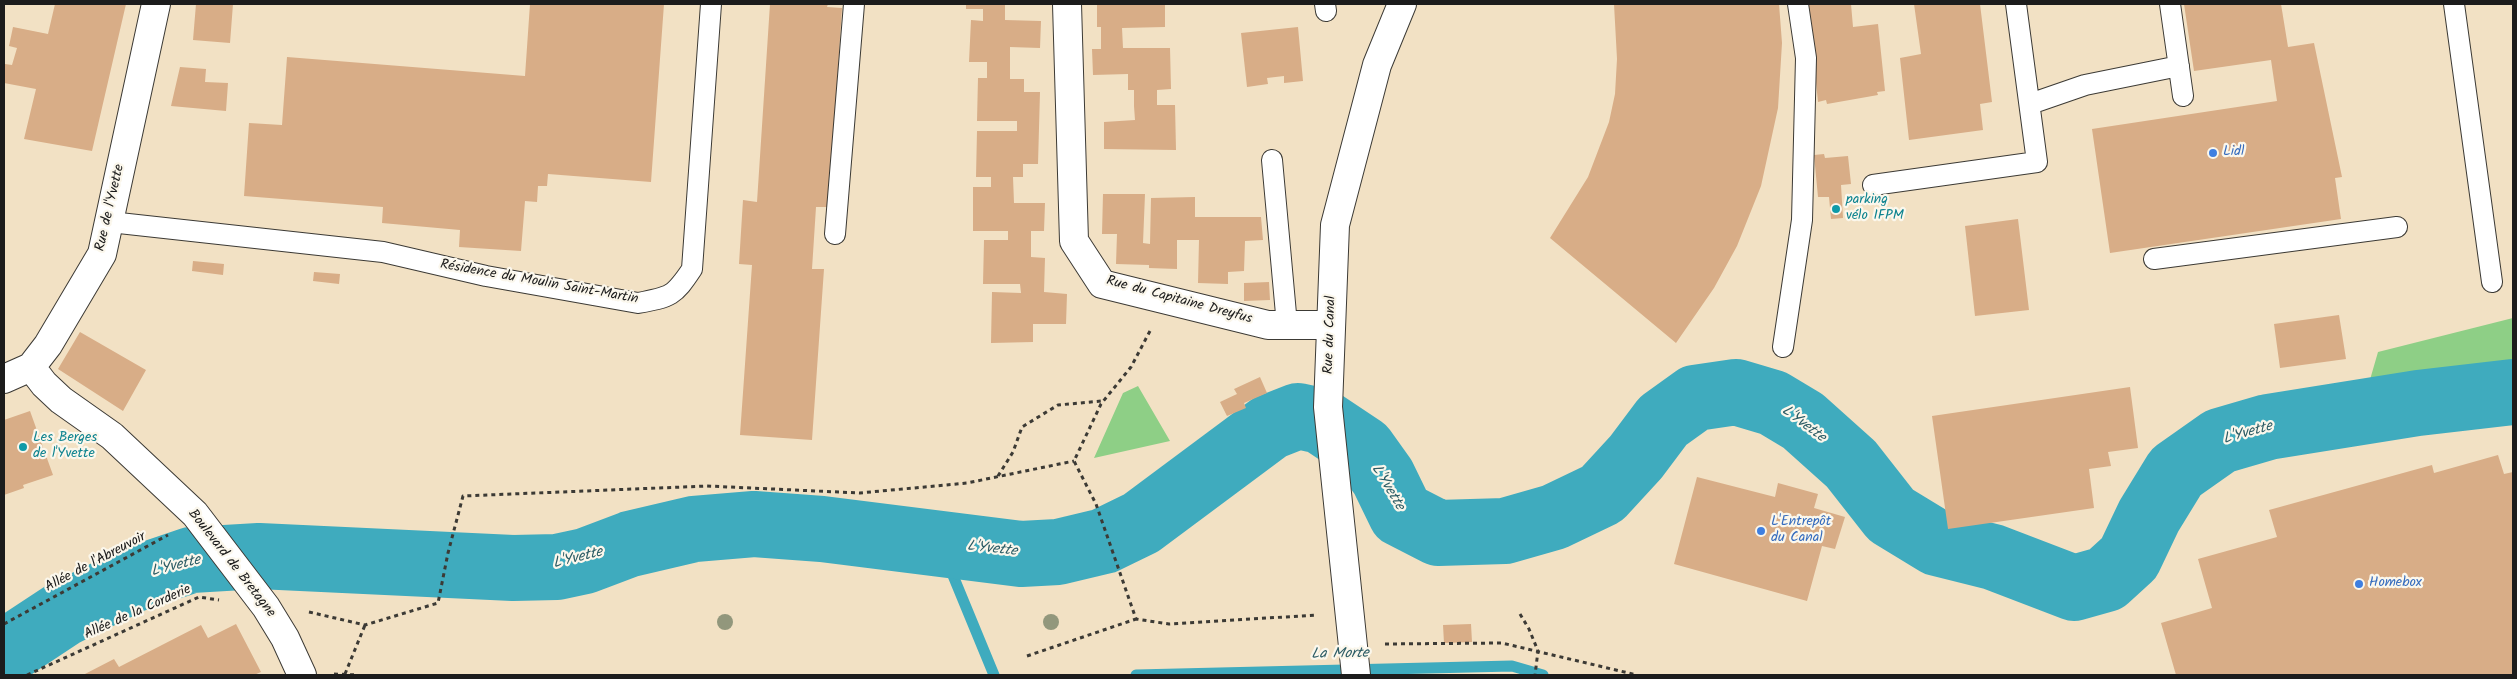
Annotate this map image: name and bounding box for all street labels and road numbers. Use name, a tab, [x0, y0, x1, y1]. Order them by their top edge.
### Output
street label: Rue de l'Yvette	[93, 163, 129, 253]
street label: Résidence du Moulin Saint-Martin	[439, 257, 639, 309]
street label: Rue du Capitaine Dreyfus	[1104, 273, 1254, 329]
street label: Rue du Canal	[1321, 295, 1341, 375]
street label: Boulevard de Bretagne	[184, 507, 278, 621]
street label: Allée de l'Abreuvoir	[43, 529, 149, 597]
street label: Allée de la Corderie	[82, 582, 194, 644]

